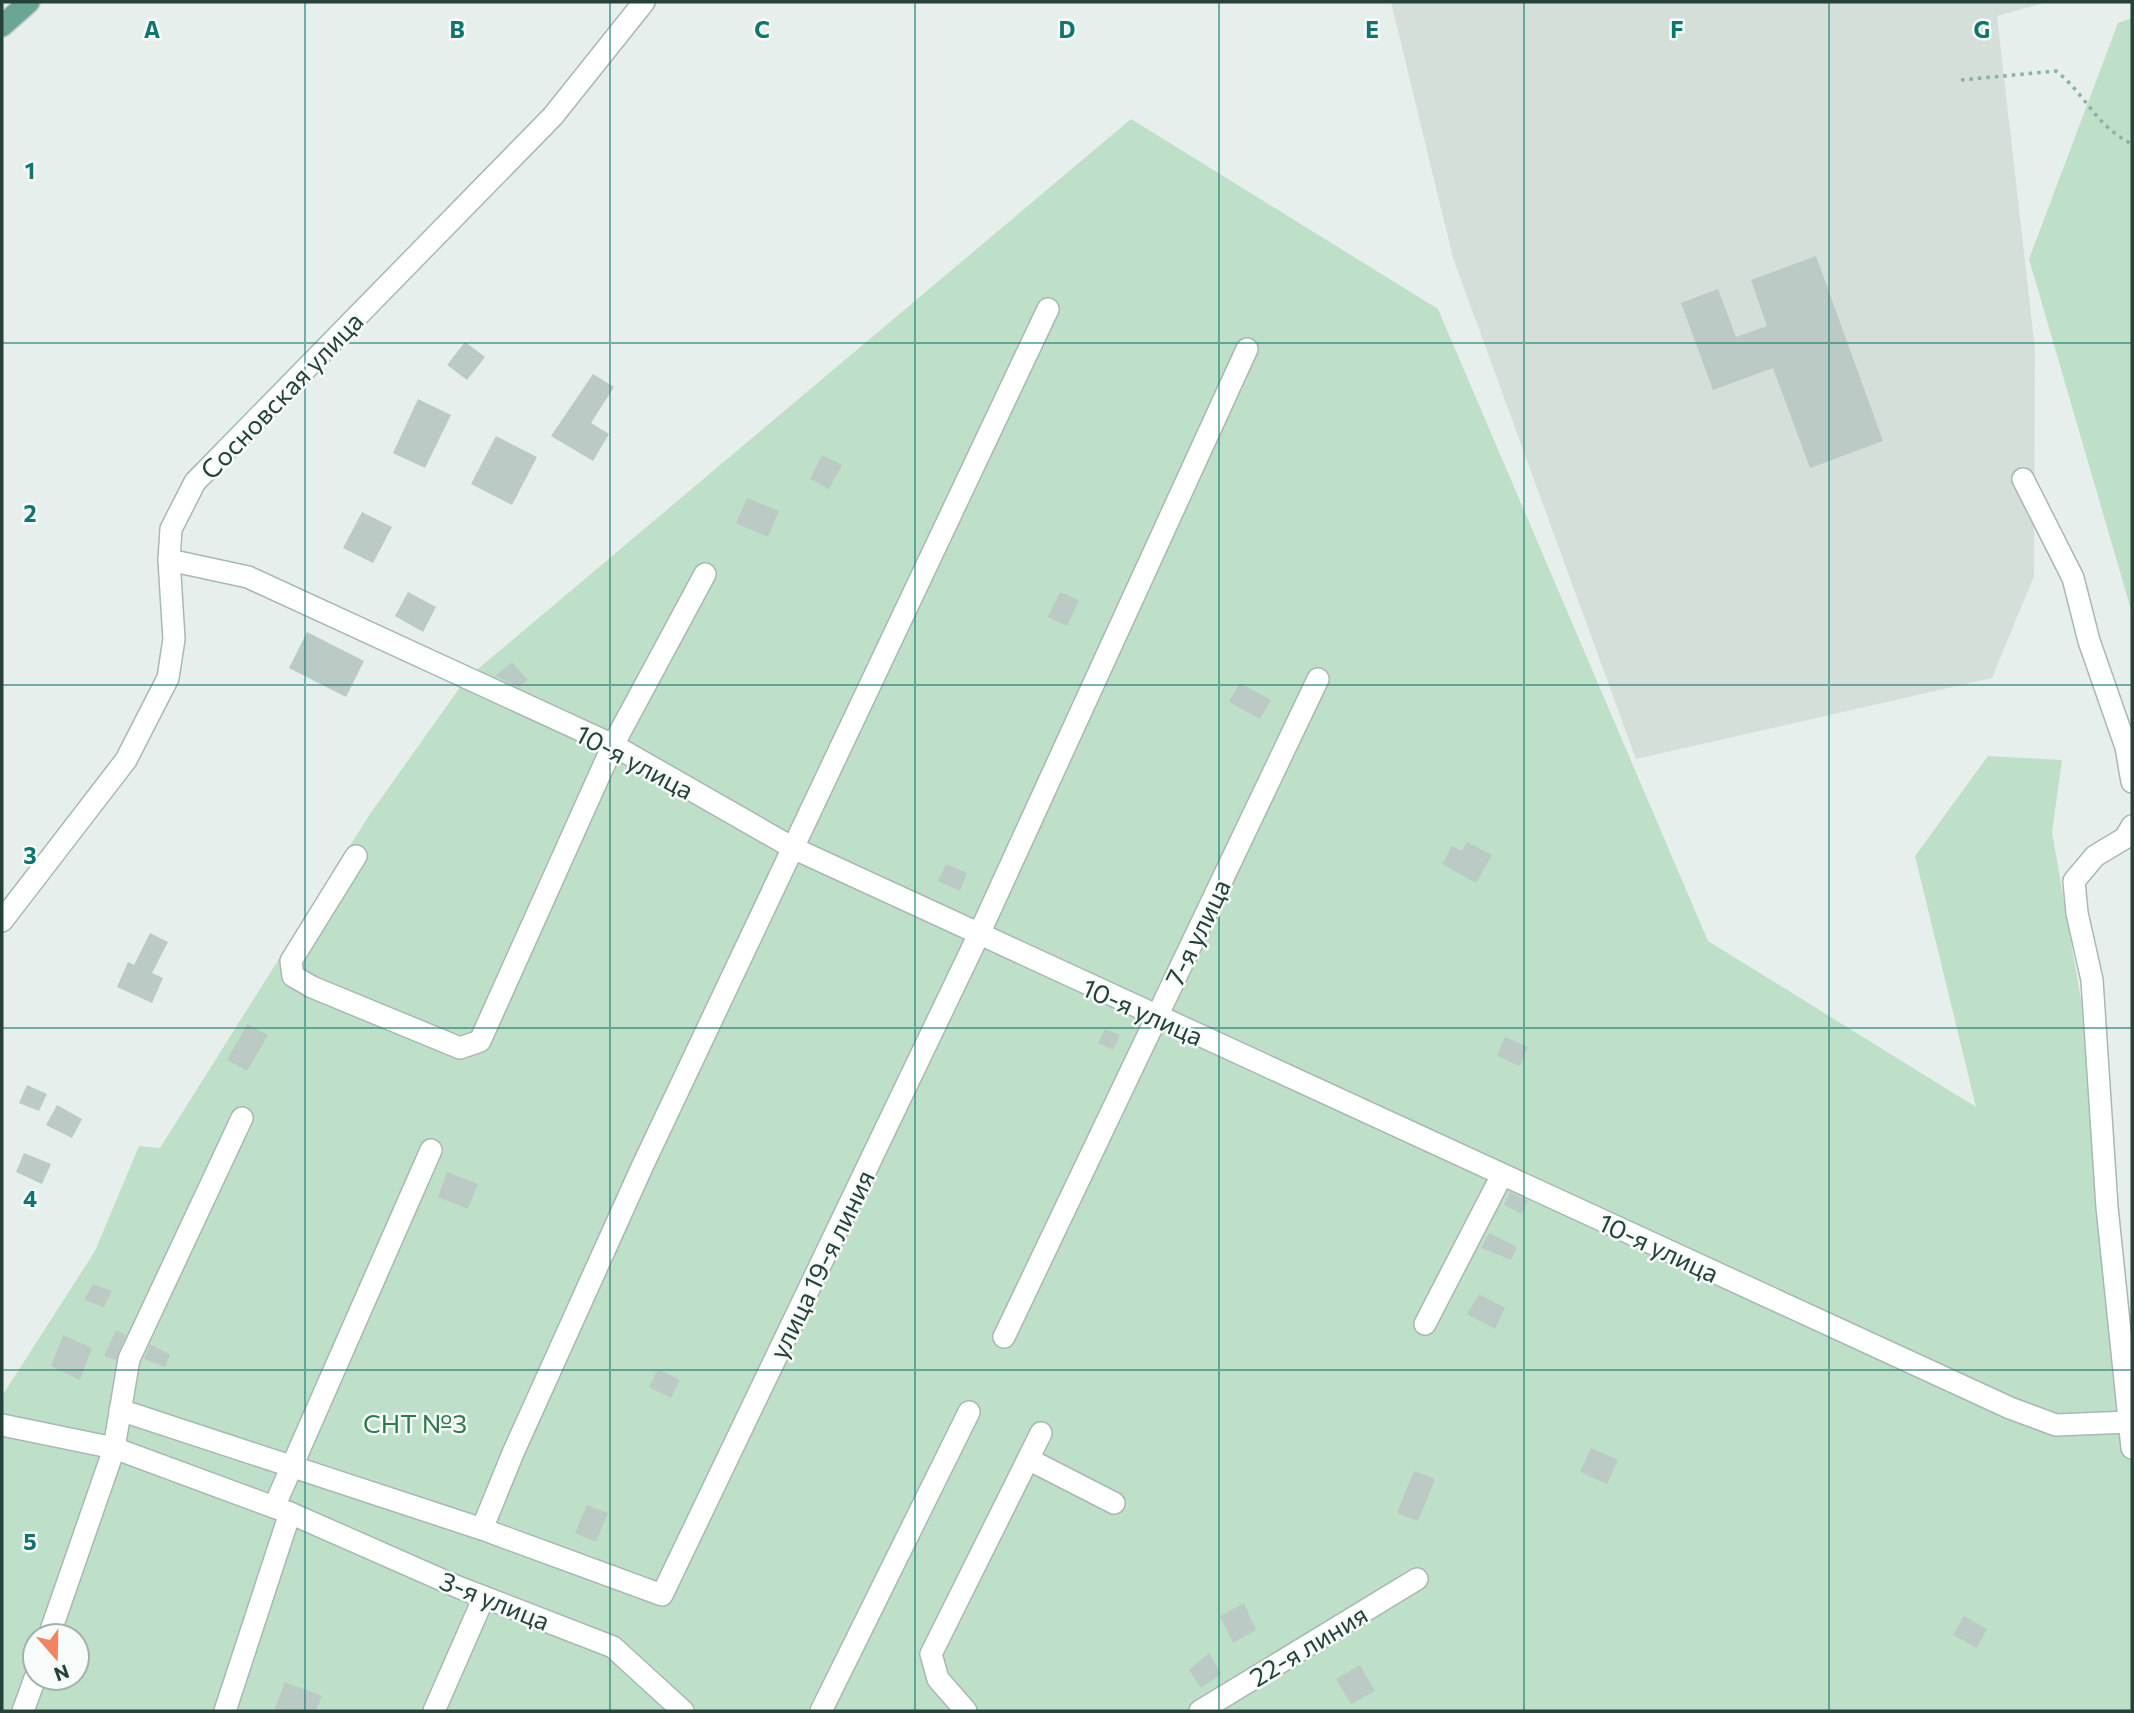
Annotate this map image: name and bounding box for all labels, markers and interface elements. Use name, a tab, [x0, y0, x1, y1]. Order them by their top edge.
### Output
text: A	[144, 15, 161, 43]
text: B	[449, 15, 465, 43]
text: C	[754, 15, 770, 43]
text: D	[1059, 15, 1076, 43]
text: E	[1365, 15, 1379, 43]
text: F	[1670, 15, 1684, 43]
text: G	[1974, 15, 1990, 43]
text: 1	[25, 156, 35, 184]
street label: Сосновская улица	[193, 305, 369, 485]
text: 2	[23, 499, 37, 527]
street label: 10-я улица	[571, 717, 699, 805]
text: 3	[23, 841, 37, 869]
street label: 7-я улица	[1158, 874, 1236, 990]
street label: 10-я улица	[1078, 971, 1208, 1051]
street label: улица 19-я линия	[762, 1165, 880, 1363]
text: 4	[23, 1184, 37, 1212]
street label: 10-я улица	[1594, 1206, 1724, 1288]
park label: СНТ №3	[363, 1407, 467, 1438]
text: 5	[23, 1527, 37, 1555]
street label: 3-я улица	[436, 1564, 554, 1636]
street label: 22-я линия	[1244, 1598, 1372, 1692]
north arrow	[21, 1622, 91, 1692]
text: N	[51, 1660, 73, 1687]

